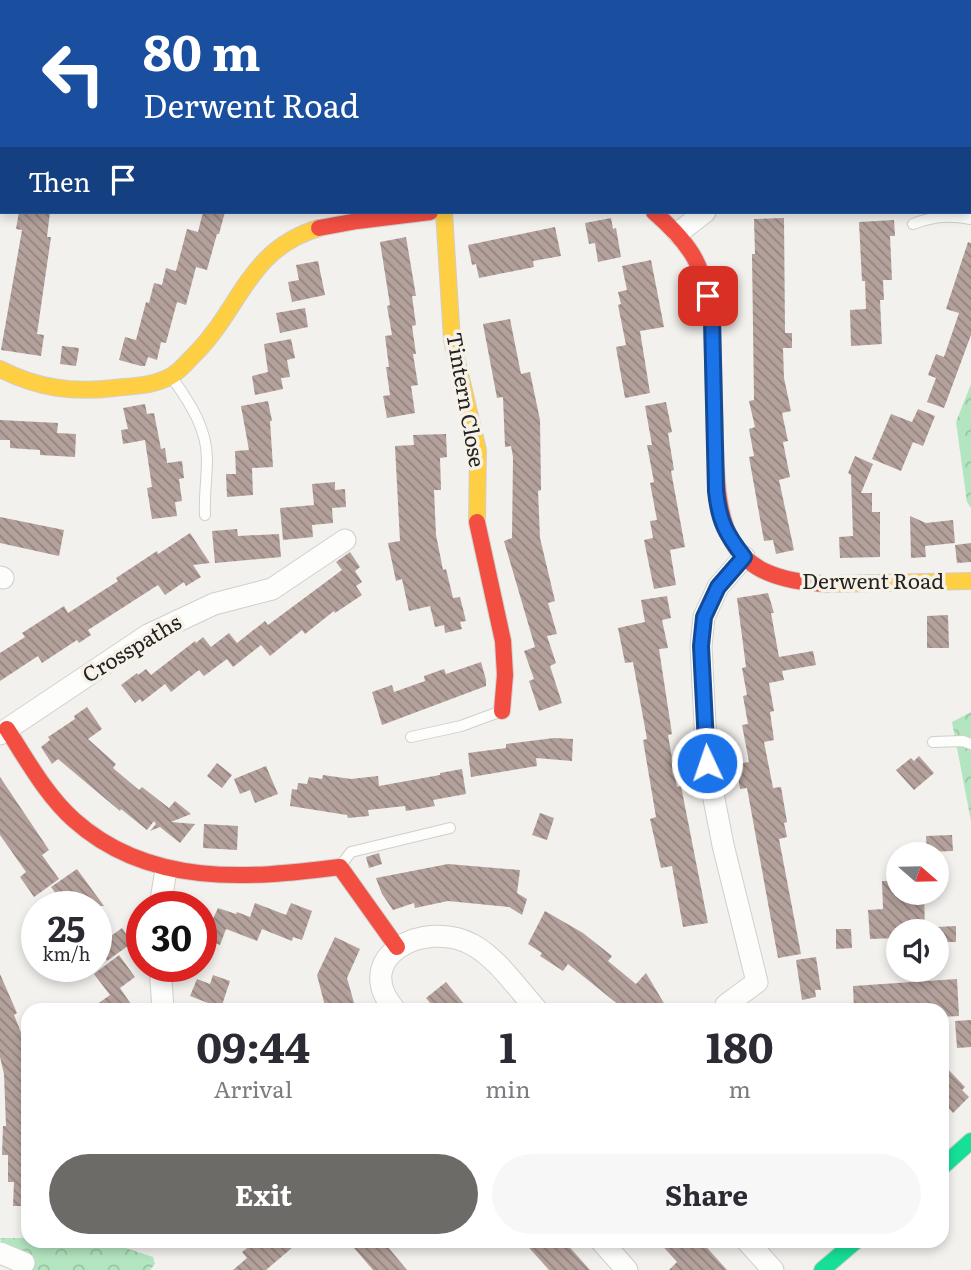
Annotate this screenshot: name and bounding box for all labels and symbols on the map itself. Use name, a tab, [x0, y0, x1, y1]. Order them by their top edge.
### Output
pin	[678, 266, 738, 326]
street label: Tintern Close	[440, 330, 495, 469]
street label: Derwent Road	[802, 564, 944, 595]
street label: Crosspaths	[75, 605, 186, 689]
position arrow	[670, 726, 744, 800]
north arrow	[886, 842, 948, 905]
speed limit sign: 30	[126, 891, 217, 982]

